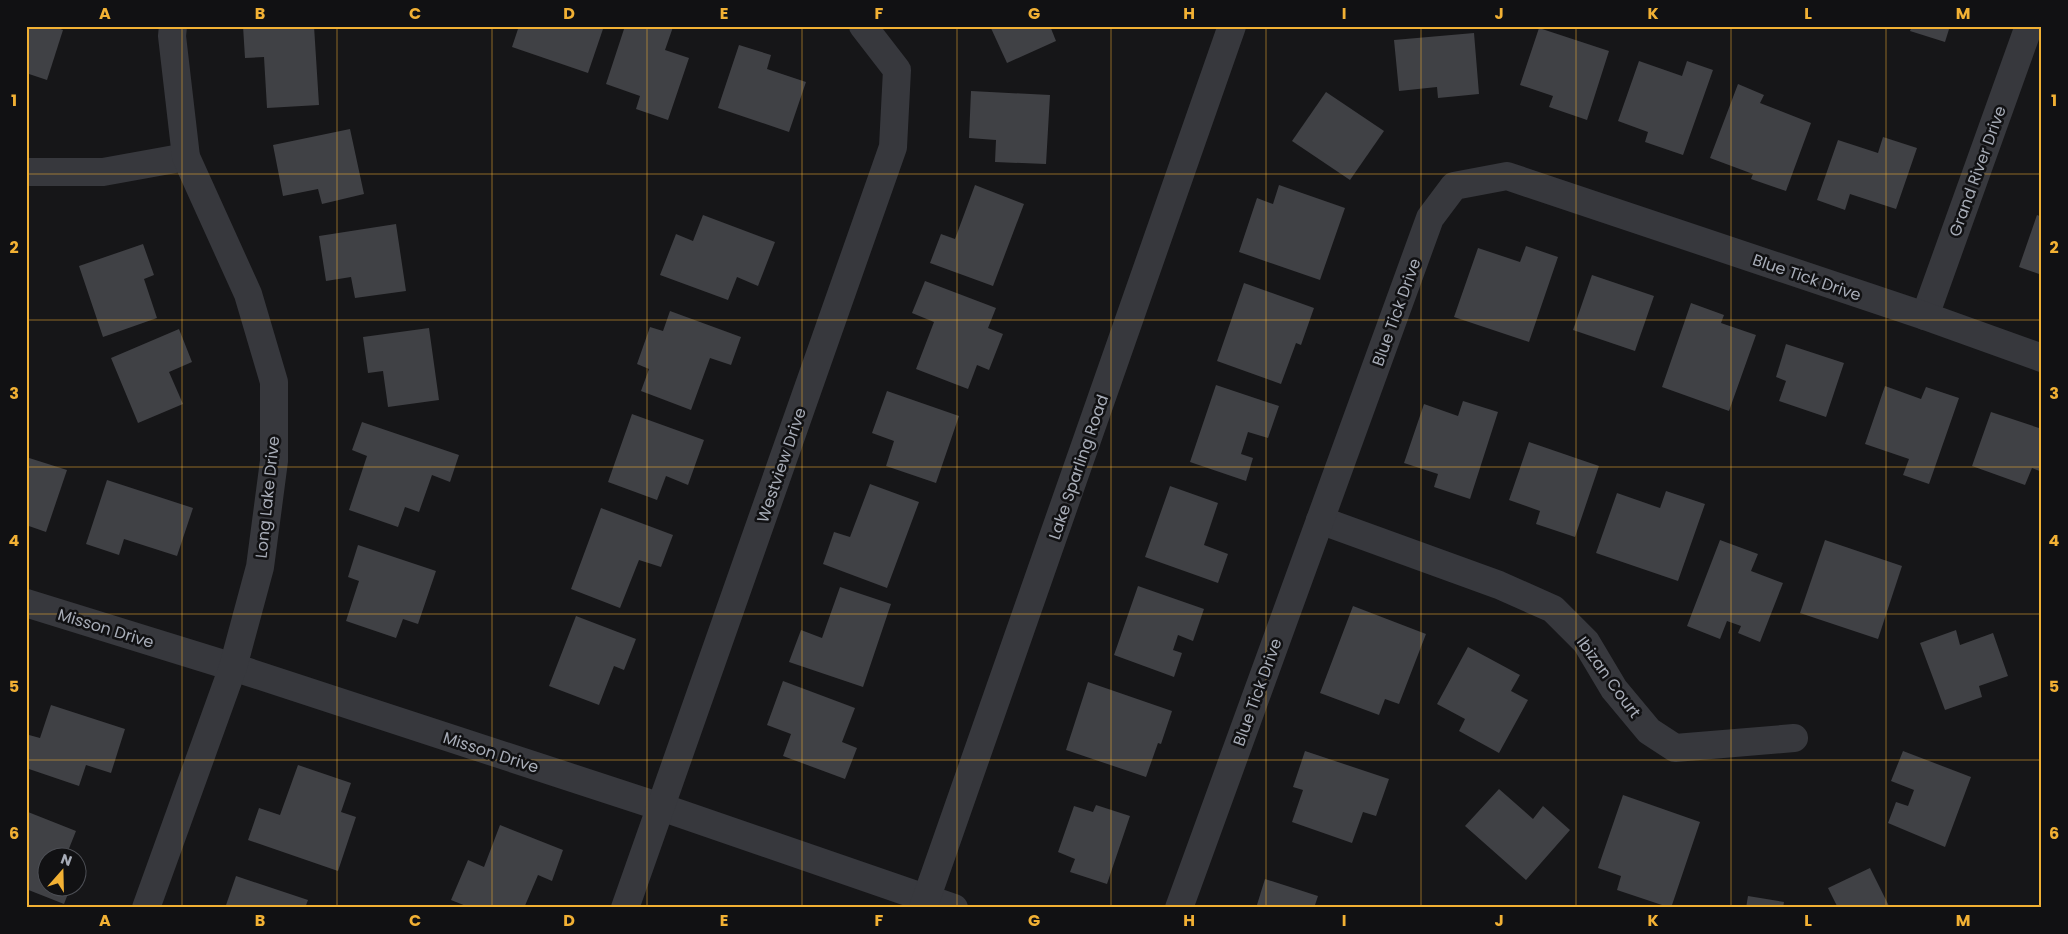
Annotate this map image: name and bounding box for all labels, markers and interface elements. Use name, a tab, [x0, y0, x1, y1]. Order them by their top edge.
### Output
text: A	[99, 2, 111, 25]
text: B	[255, 2, 265, 25]
text: C	[409, 2, 421, 25]
text: D	[563, 2, 575, 25]
text: E	[720, 2, 728, 25]
text: F	[875, 2, 884, 25]
text: G	[1028, 2, 1040, 25]
text: H	[1183, 2, 1195, 25]
text: I	[1342, 2, 1346, 25]
text: J	[1494, 2, 1504, 25]
text: K	[1647, 2, 1659, 25]
text: L	[1804, 2, 1812, 25]
text: M	[1956, 2, 1970, 25]
text: 1	[11, 89, 17, 112]
text: 1	[2051, 89, 2057, 112]
street label: Grand River Drive	[1943, 103, 2012, 240]
text: 2	[9, 236, 19, 259]
text: 2	[2049, 236, 2059, 259]
street label: Blue Tick Drive	[1750, 248, 1864, 307]
street label: Blue Tick Drive	[1366, 255, 1427, 369]
text: 3	[9, 382, 19, 405]
text: 3	[2049, 382, 2059, 405]
street label: Lake Sparling Road	[1043, 392, 1114, 543]
street label: Westview Drive	[751, 405, 812, 526]
street label: Long Lake Drive	[250, 435, 285, 559]
text: 4	[9, 529, 20, 552]
text: 4	[2049, 529, 2060, 552]
street label: Misson Drive	[55, 603, 157, 654]
street label: Ibizan Court	[1571, 632, 1646, 723]
street label: Blue Tick Drive	[1227, 635, 1288, 749]
text: 5	[9, 675, 19, 698]
text: 5	[2049, 675, 2059, 698]
street label: Misson Drive	[440, 726, 542, 779]
text: 6	[9, 822, 19, 845]
text: 6	[2049, 822, 2059, 845]
north arrow	[38, 846, 88, 896]
text: N	[58, 849, 75, 871]
text: A	[99, 909, 111, 932]
text: B	[255, 909, 265, 932]
text: C	[409, 909, 421, 932]
text: D	[563, 909, 575, 932]
text: E	[720, 909, 728, 932]
text: F	[875, 909, 884, 932]
text: G	[1028, 909, 1040, 932]
text: H	[1183, 909, 1195, 932]
text: I	[1342, 909, 1346, 932]
text: J	[1494, 909, 1504, 932]
text: K	[1647, 909, 1659, 932]
text: L	[1804, 909, 1812, 932]
text: M	[1956, 909, 1970, 932]

